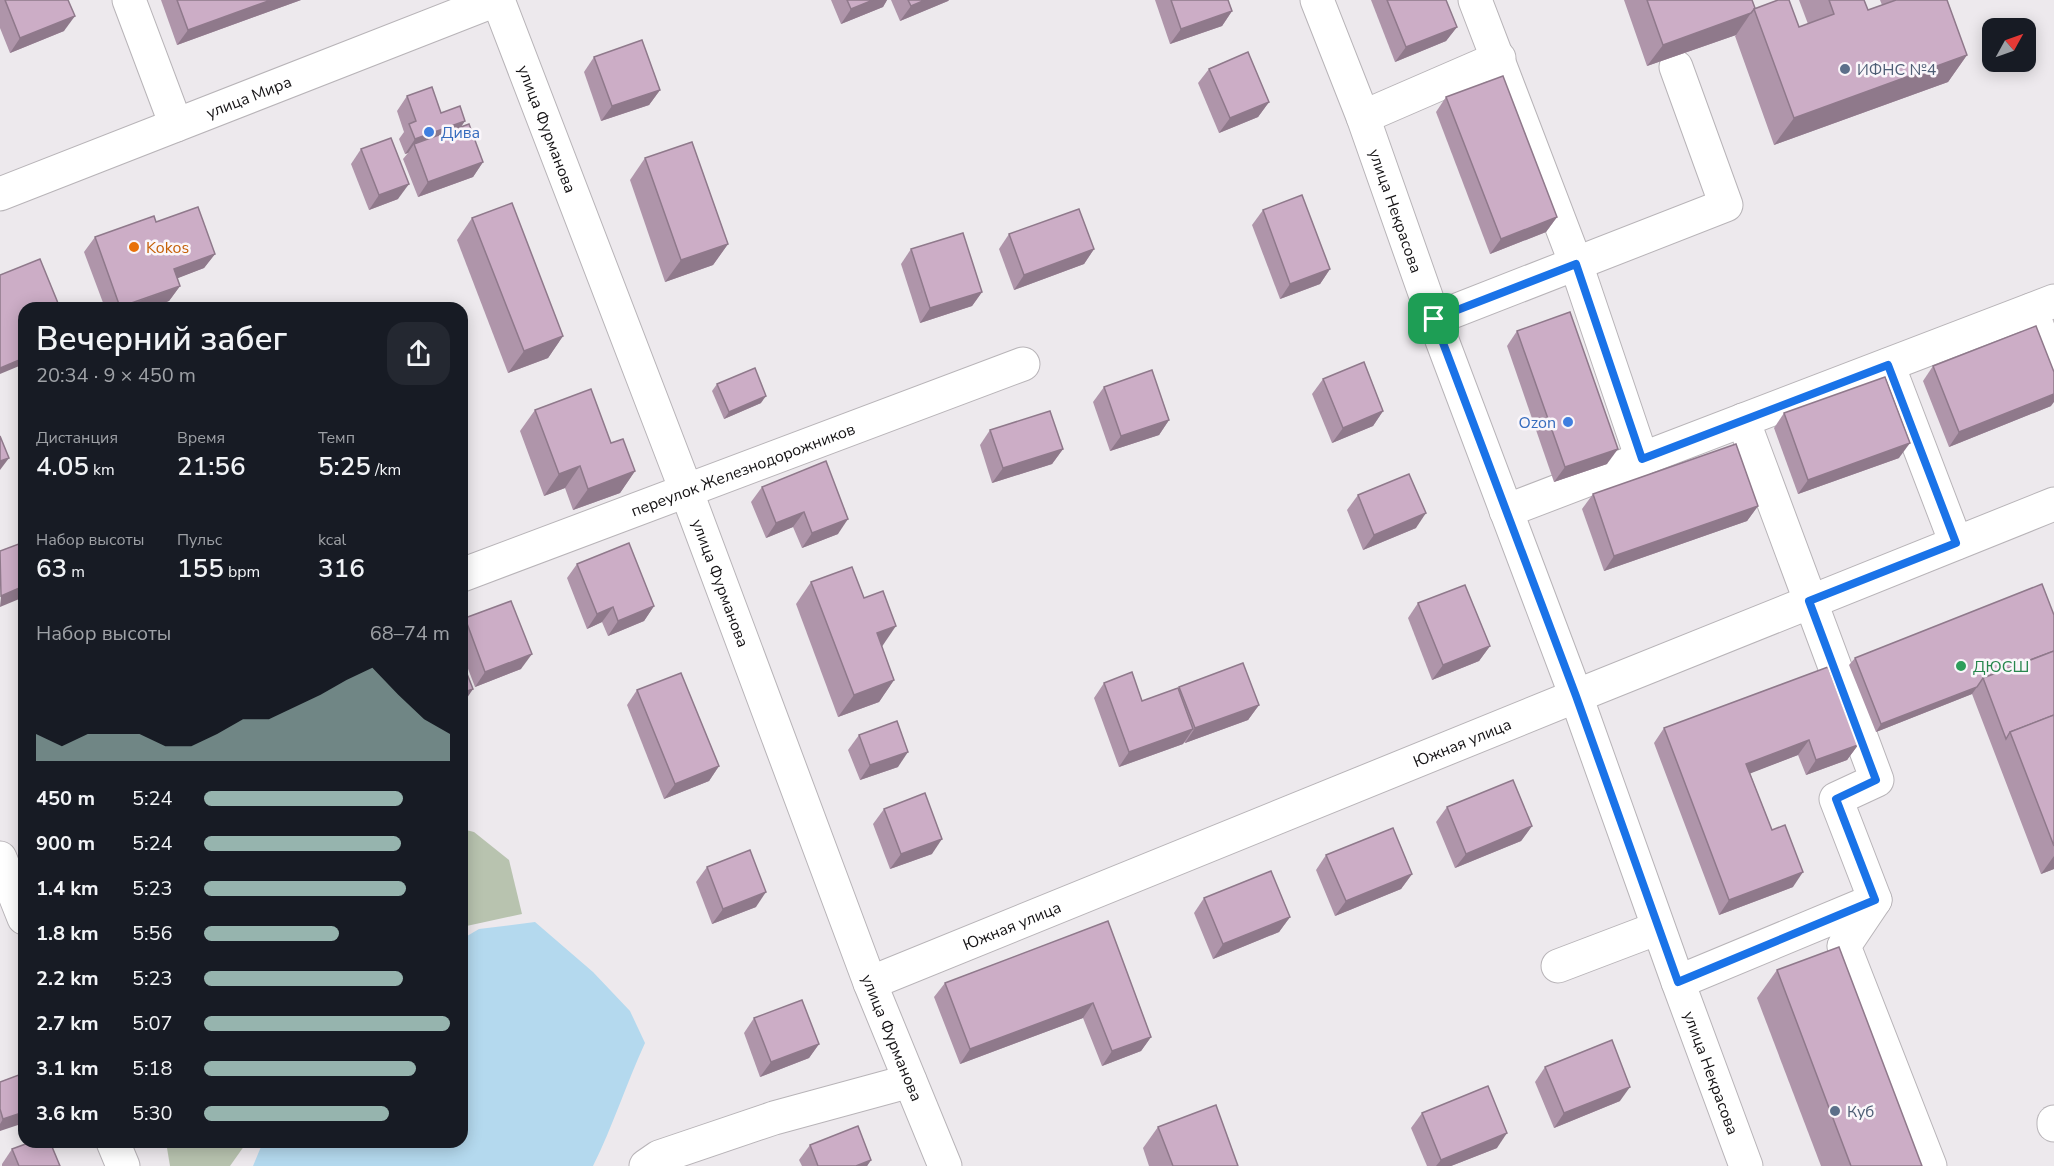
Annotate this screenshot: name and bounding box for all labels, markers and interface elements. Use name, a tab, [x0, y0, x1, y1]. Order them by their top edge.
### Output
north arrow	[1982, 18, 2036, 72]
map controls	[1982, 18, 2036, 72]
place label: ИФНС №4	[1857, 59, 1937, 81]
street label: улица Фурманова	[512, 62, 581, 196]
marker: ИФНС №4	[1838, 62, 1852, 76]
street label: улица Мира	[203, 71, 295, 124]
place label: Дива	[441, 122, 480, 144]
marker: Дива	[422, 125, 436, 139]
street label: улица Некрасова	[1363, 146, 1427, 276]
place label: Kokos	[146, 237, 189, 259]
marker: Kokos	[127, 240, 141, 254]
pin	[1408, 293, 1459, 344]
icon: arrive	[1417, 302, 1450, 335]
text: Вечерний забег	[36, 317, 287, 362]
button: share	[387, 322, 450, 385]
text: 20:34 · 9 × 450 m	[36, 362, 196, 389]
place label: Ozon	[1518, 412, 1556, 434]
marker: Ozon	[1561, 415, 1575, 429]
street label: переулок Железнодорожников	[628, 418, 859, 522]
text: Дистанция	[36, 427, 118, 449]
text: Время	[177, 427, 225, 449]
text: Темп	[318, 427, 355, 449]
text: 4.05	[36, 449, 89, 484]
text: 21:56	[177, 449, 246, 484]
text: 5:25	[318, 449, 371, 484]
text: km	[89, 459, 115, 481]
text: /km	[371, 459, 401, 481]
street label: улица Фурманова	[686, 516, 754, 650]
text: Набор высоты	[36, 529, 144, 551]
text: Пульс	[177, 529, 222, 551]
text: kcal	[318, 529, 346, 551]
text: 63	[36, 551, 67, 586]
text: 155	[177, 551, 224, 586]
text: 316	[318, 551, 365, 586]
text: m	[67, 561, 85, 583]
text: bpm	[224, 561, 260, 583]
text: Набор высоты	[36, 620, 171, 647]
text: 68–74 m	[370, 620, 450, 647]
place label: ДЮСШ	[1973, 656, 2029, 678]
marker: ДЮСШ	[1954, 659, 1968, 673]
street label: Южная улица	[1410, 713, 1515, 773]
text: 450 m	[36, 785, 95, 812]
text: 5:24	[132, 785, 173, 812]
text: 900 m	[36, 830, 95, 857]
text: 5:24	[132, 830, 173, 857]
text: 1.4 km	[36, 875, 99, 902]
text: 5:23	[132, 875, 173, 902]
street label: Южная улица	[960, 896, 1065, 956]
text: 1.8 km	[36, 920, 99, 947]
text: 5:56	[132, 920, 173, 947]
text: 2.2 km	[36, 965, 99, 992]
text: 5:23	[132, 965, 173, 992]
street label: улица Фурманова	[856, 971, 927, 1105]
street label: улица Некрасова	[1678, 1008, 1743, 1138]
text: 2.7 km	[36, 1010, 99, 1037]
text: 5:07	[132, 1010, 173, 1037]
text: 3.1 km	[36, 1055, 99, 1082]
text: 5:18	[132, 1055, 173, 1082]
text: 3.6 km	[36, 1100, 99, 1127]
text: 5:30	[132, 1100, 173, 1127]
place label: Куб	[1847, 1101, 1874, 1123]
marker: Куб	[1828, 1104, 1842, 1118]

